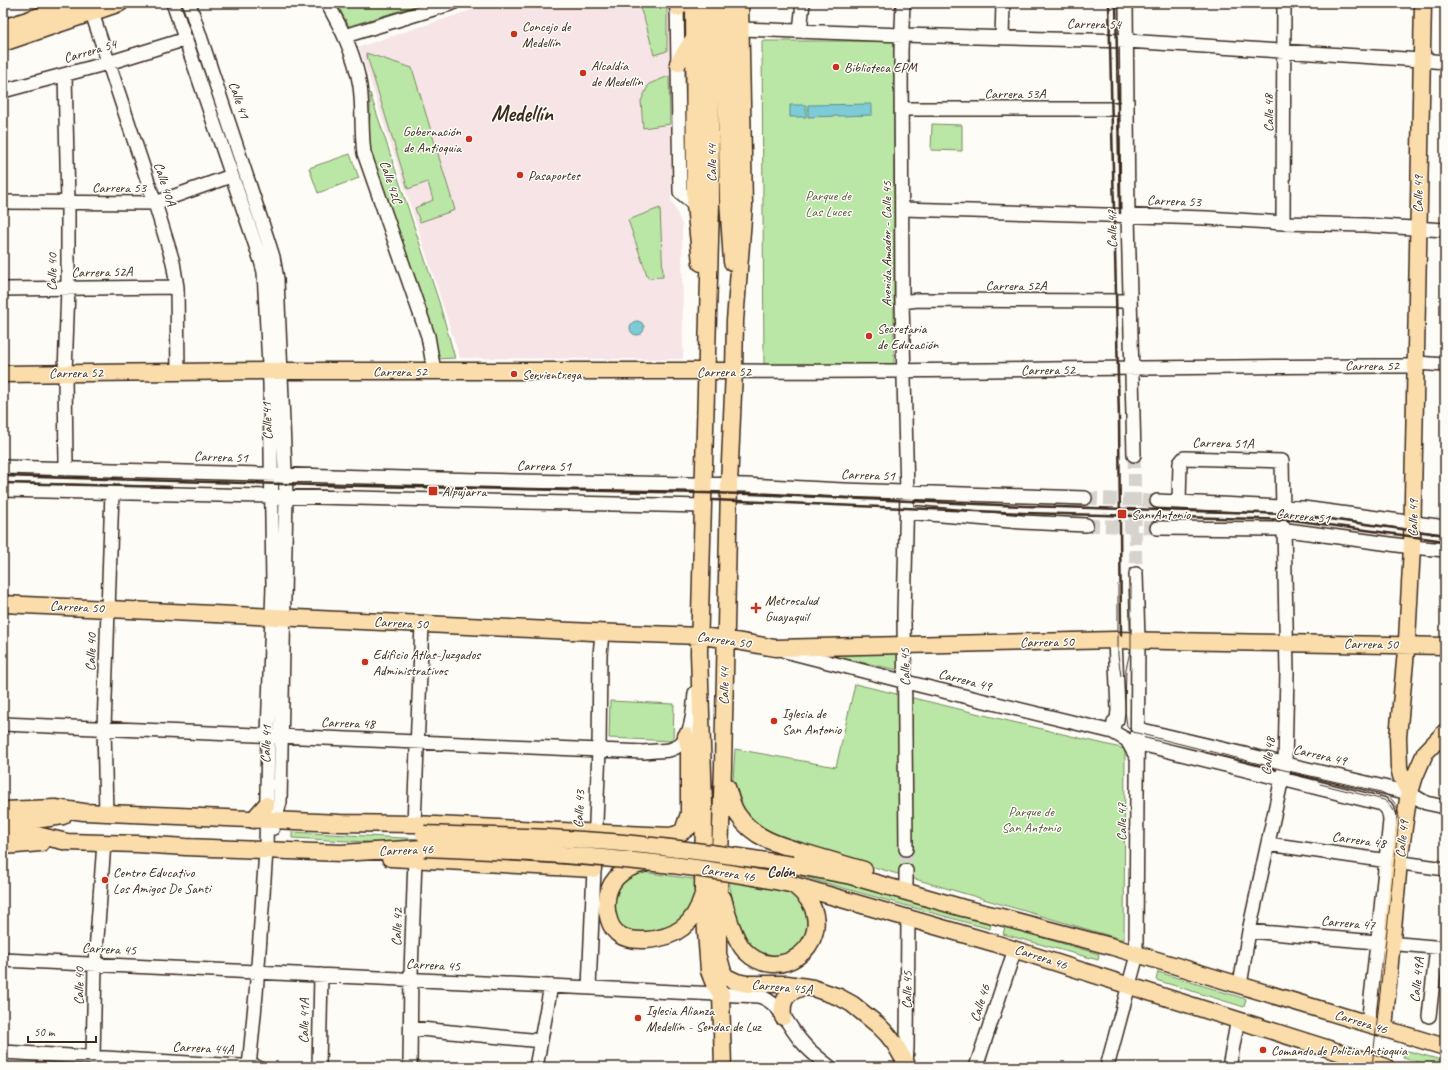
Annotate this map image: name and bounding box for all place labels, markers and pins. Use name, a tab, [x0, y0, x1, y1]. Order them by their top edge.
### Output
place label: Concejo de Medellín	[522, 18, 572, 51]
marker: Concejo de Medellín	[509, 29, 519, 39]
place label: Alcaldía de Medellín	[591, 57, 643, 90]
place label: Biblioteca EPM	[844, 59, 918, 76]
marker: Biblioteca EPM	[831, 62, 841, 72]
marker: Alcaldía de Medellín	[578, 68, 588, 78]
place label: Gobernación de Antioquia	[403, 123, 462, 156]
marker: Gobernación de Antioquia	[464, 134, 474, 144]
place label: Pasaportes	[528, 167, 581, 184]
marker: Pasaportes	[515, 170, 525, 180]
place label: Secretaria de Educación	[877, 320, 939, 353]
marker: Secretaria de Educación	[864, 331, 874, 341]
place label: Servientrega	[522, 366, 582, 383]
marker: Servientrega	[509, 369, 519, 379]
place label: Alpujarra	[442, 483, 487, 500]
marker: Alpujarra	[427, 485, 439, 497]
place label: San Antonio	[1131, 506, 1191, 523]
marker: San Antonio	[1116, 508, 1128, 520]
place label: Metrosalud Guayaquil	[765, 592, 820, 625]
marker: Metrosalud Guayaquil	[750, 602, 762, 614]
place label: Edificio Atlas-Juzgados Administrativos	[373, 646, 481, 679]
marker: Edificio Atlas-Juzgados Administrativos	[360, 657, 370, 667]
place label: Iglesia de San Antonio	[782, 705, 842, 738]
marker: Iglesia de San Antonio	[769, 716, 779, 726]
place label: Centro Educativo Los Amigos De Santi	[113, 864, 213, 897]
marker: Centro Educativo Los Amigos De Santi	[100, 875, 110, 885]
place label: Iglesia Alianza Medellín - Sendas de Luz	[646, 1002, 762, 1035]
marker: Iglesia Alianza Medellín - Sendas de Luz	[633, 1013, 643, 1023]
place label: Comando de Policia Antioquia	[1271, 1042, 1408, 1059]
marker: Comando de Policia Antioquia	[1258, 1045, 1268, 1055]

